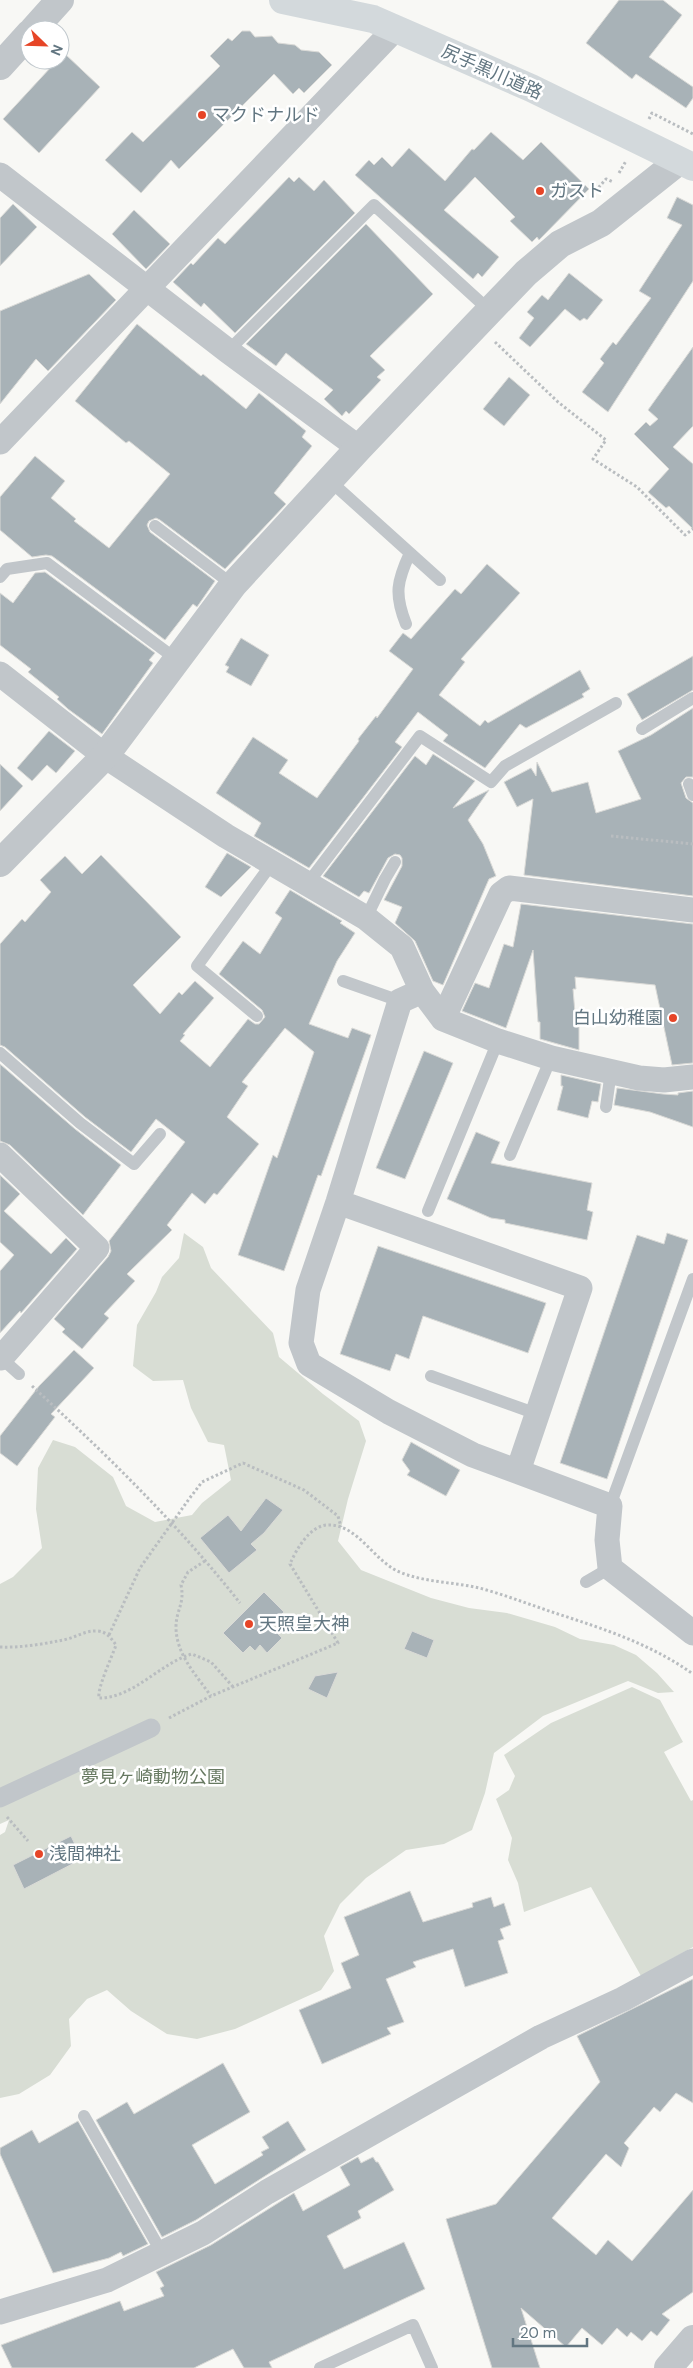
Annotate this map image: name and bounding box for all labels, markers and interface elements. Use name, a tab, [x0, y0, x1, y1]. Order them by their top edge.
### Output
north arrow	[20, 20, 70, 70]
street label: 尻手黒川道路	[438, 39, 546, 105]
text: N	[47, 42, 67, 58]
place label: マクドナルド	[212, 103, 320, 127]
marker: マクドナルド	[196, 109, 208, 121]
place label: ガスト	[550, 179, 604, 203]
marker: ガスト	[534, 185, 546, 197]
place label: 白山幼稚園	[573, 1006, 663, 1030]
marker: 白山幼稚園	[667, 1012, 679, 1024]
place label: 天照皇大神	[259, 1612, 349, 1636]
marker: 天照皇大神	[243, 1618, 255, 1630]
park label: 夢見ヶ崎動物公園	[81, 1765, 225, 1789]
place label: 浅間神社	[49, 1842, 121, 1866]
marker: 浅間神社	[33, 1848, 45, 1860]
scale bar	[513, 2316, 587, 2348]
text: 20 m	[520, 2323, 556, 2343]

